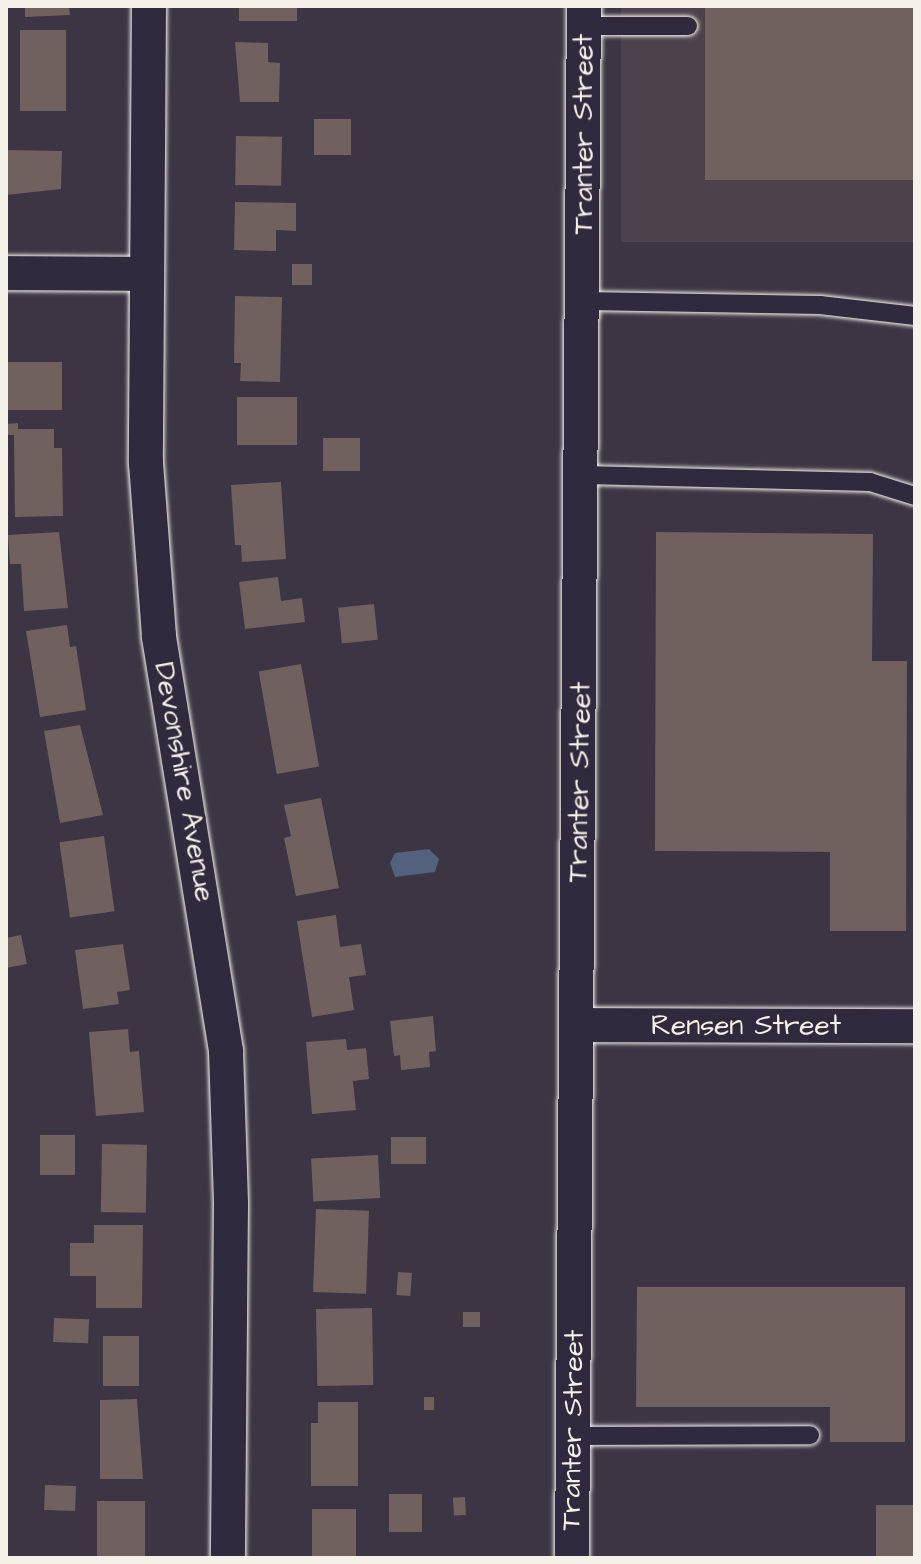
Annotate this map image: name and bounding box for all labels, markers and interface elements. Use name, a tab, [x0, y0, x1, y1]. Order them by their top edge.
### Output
street label: Tranter Street	[567, 34, 601, 234]
street label: Devonshire Avenue	[146, 660, 222, 904]
street label: Tranter Street	[561, 681, 599, 883]
street label: Rensen Street	[651, 1009, 841, 1043]
street label: Tranter Street	[554, 1329, 592, 1531]

